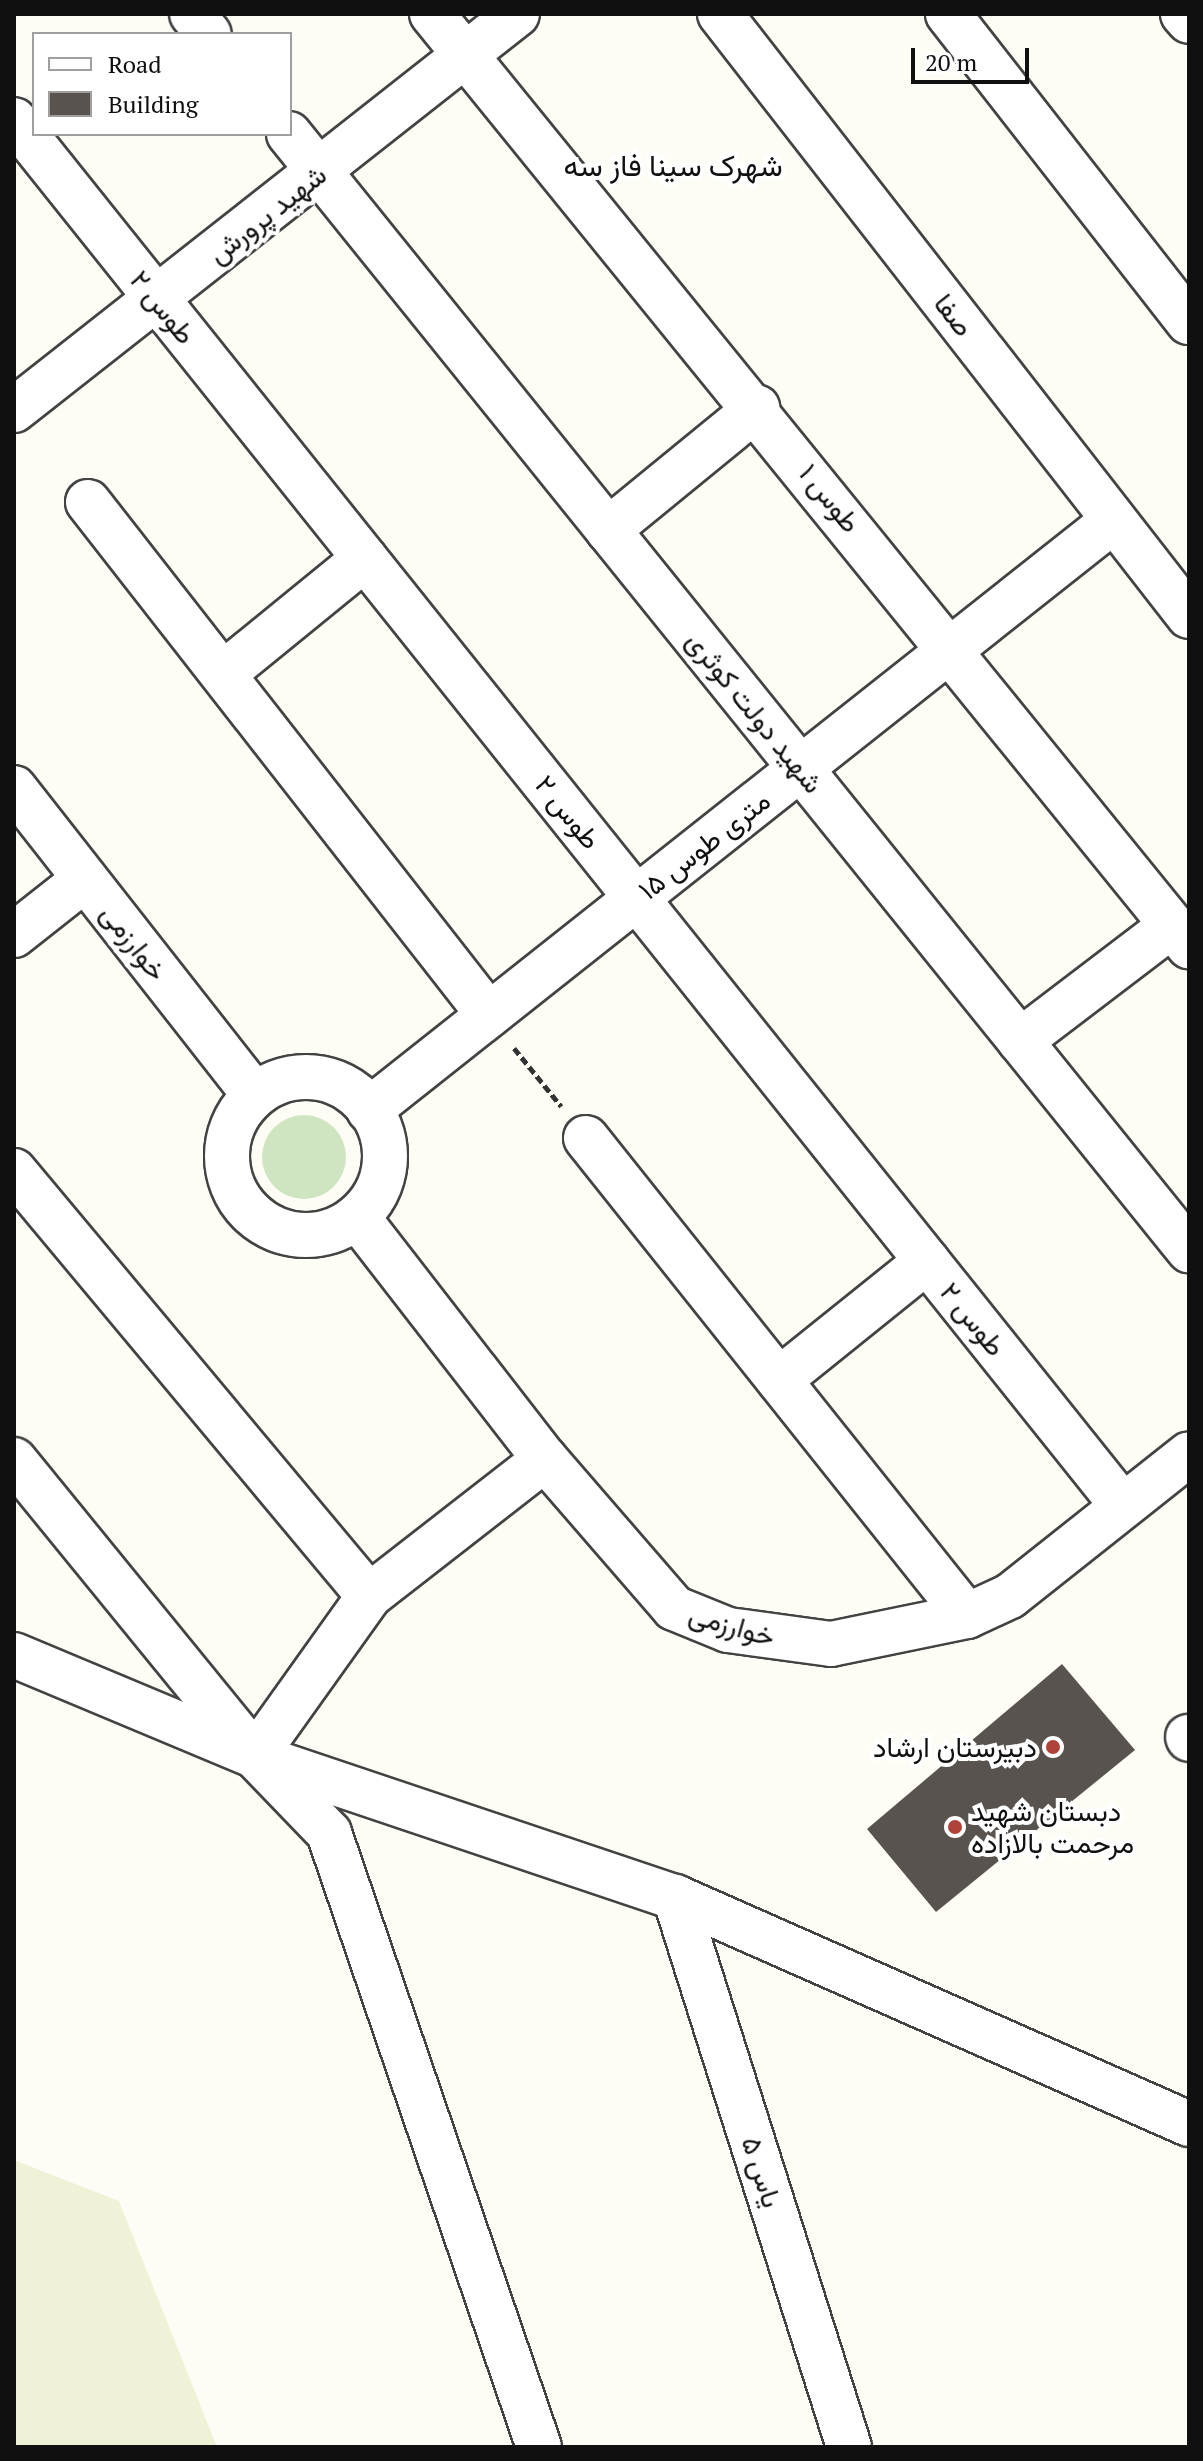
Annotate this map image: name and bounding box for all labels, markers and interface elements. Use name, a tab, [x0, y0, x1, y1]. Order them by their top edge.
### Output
legend	[32, 32, 292, 136]
scale bar	[915, 32, 1033, 82]
text: 20 m	[925, 46, 977, 78]
text: Road	[108, 48, 162, 80]
text: Building	[108, 88, 198, 120]
district label: شهرک سینا فاز سه	[563, 147, 783, 183]
street label: شهید پرورش	[201, 157, 333, 271]
street label: طوس ۲	[123, 263, 203, 351]
street label: صفا	[927, 287, 981, 343]
street label: طوس ۱	[792, 457, 868, 539]
street label: شهید دولت کوثری	[679, 624, 831, 800]
street label: طوس ۲	[528, 768, 608, 856]
street label: ۱۵ متری طوس	[632, 783, 776, 907]
street label: خوارزمی	[94, 897, 174, 987]
street label: طوس ۲	[933, 1275, 1013, 1363]
street label: خوارزمی	[685, 1597, 779, 1653]
place label: دبیرستان ارشاد	[873, 1730, 1037, 1764]
marker: دبیرستان ارشاد	[1044, 1738, 1062, 1756]
place label: دبستان شهید مرحمت بالازاده	[971, 1794, 1134, 1860]
marker: دبستان شهید مرحمت بالازاده	[946, 1818, 964, 1836]
street label: یاس ۵	[735, 2132, 789, 2212]

